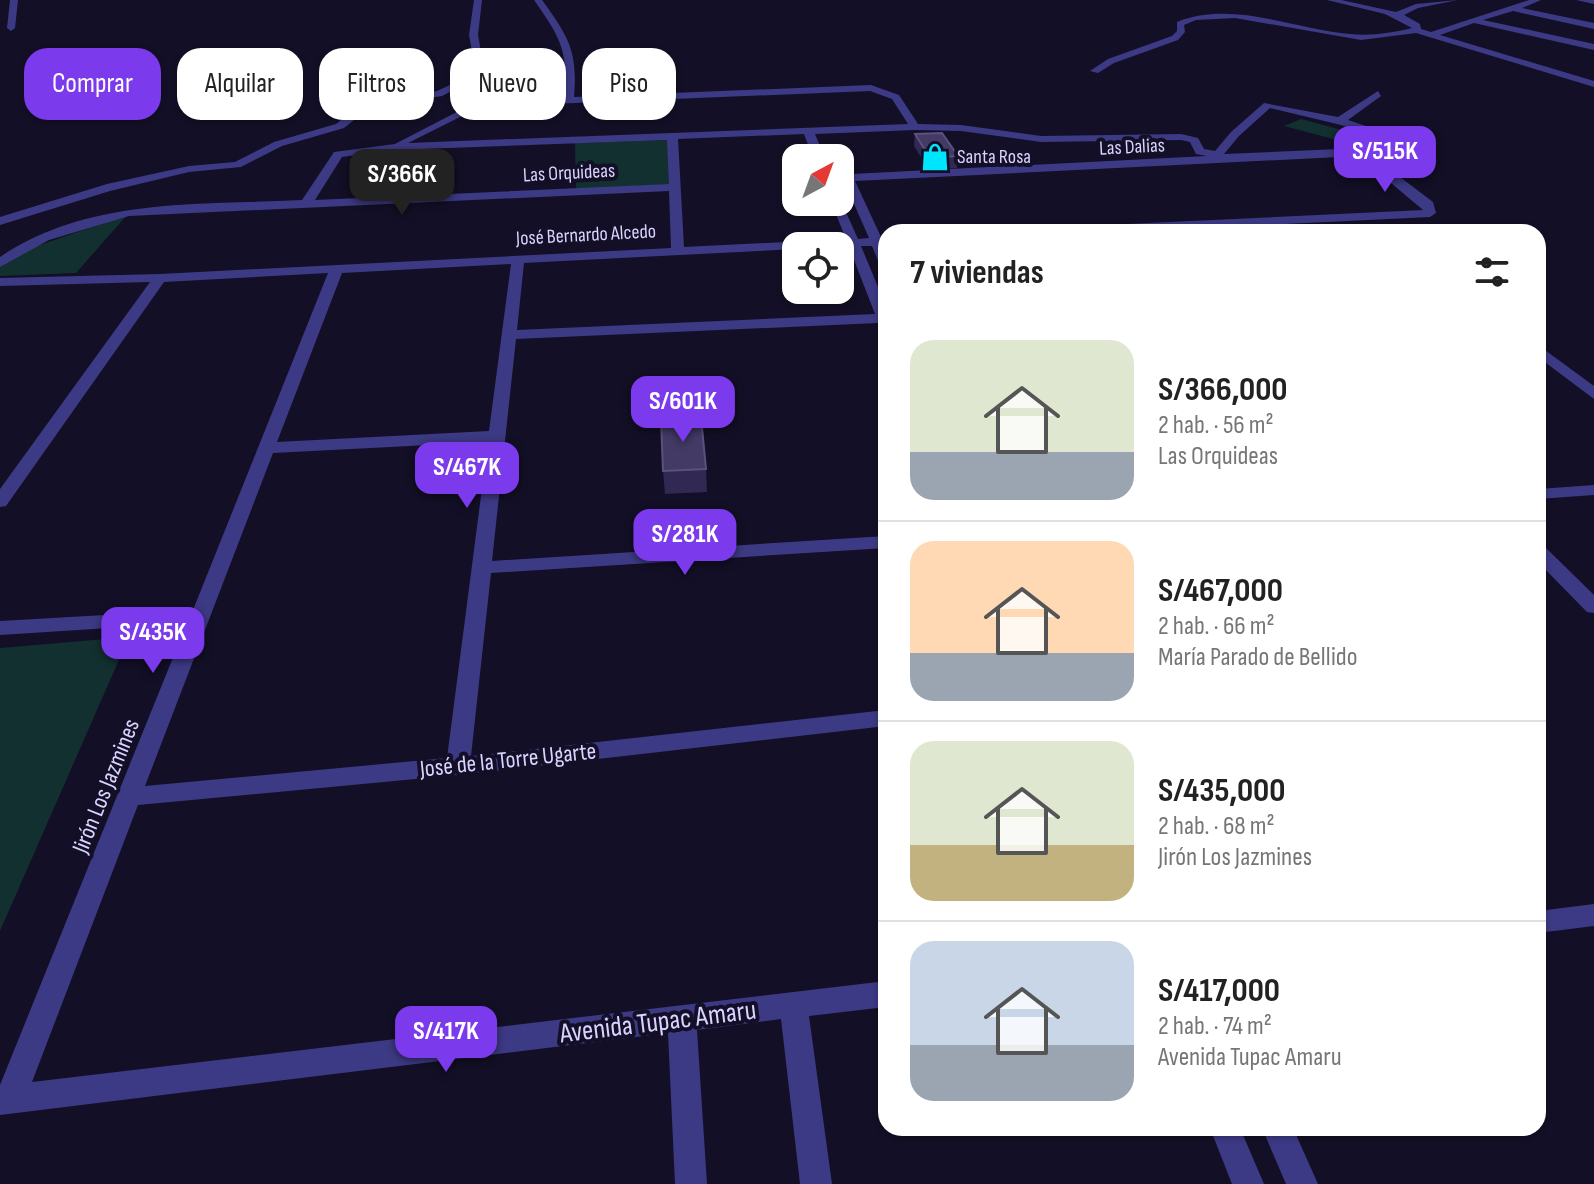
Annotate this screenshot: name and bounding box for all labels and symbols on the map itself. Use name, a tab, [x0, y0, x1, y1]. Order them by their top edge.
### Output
pin: S/515K	[1320, 126, 1450, 194]
street label: Las Dalias	[1099, 133, 1165, 161]
shop icon: Santa Rosa	[920, 142, 950, 172]
north arrow	[782, 144, 854, 216]
place label: Santa Rosa	[957, 145, 1031, 169]
pin: S/366K	[337, 149, 467, 217]
street label: Las Orquideas	[522, 159, 616, 187]
street label: José Bernardo Alcedo	[514, 219, 657, 251]
pin: S/601K	[618, 376, 748, 444]
pin: S/467K	[402, 442, 532, 510]
pin: S/281K	[620, 509, 750, 577]
pin: S/435K	[88, 607, 218, 675]
street label: Jirón Los Jazmines	[66, 715, 146, 858]
street label: José de la Torre Ugarte	[417, 736, 598, 784]
street label: Avenida Tupac Amaru	[557, 994, 758, 1051]
pin: S/417K	[381, 1006, 511, 1074]

